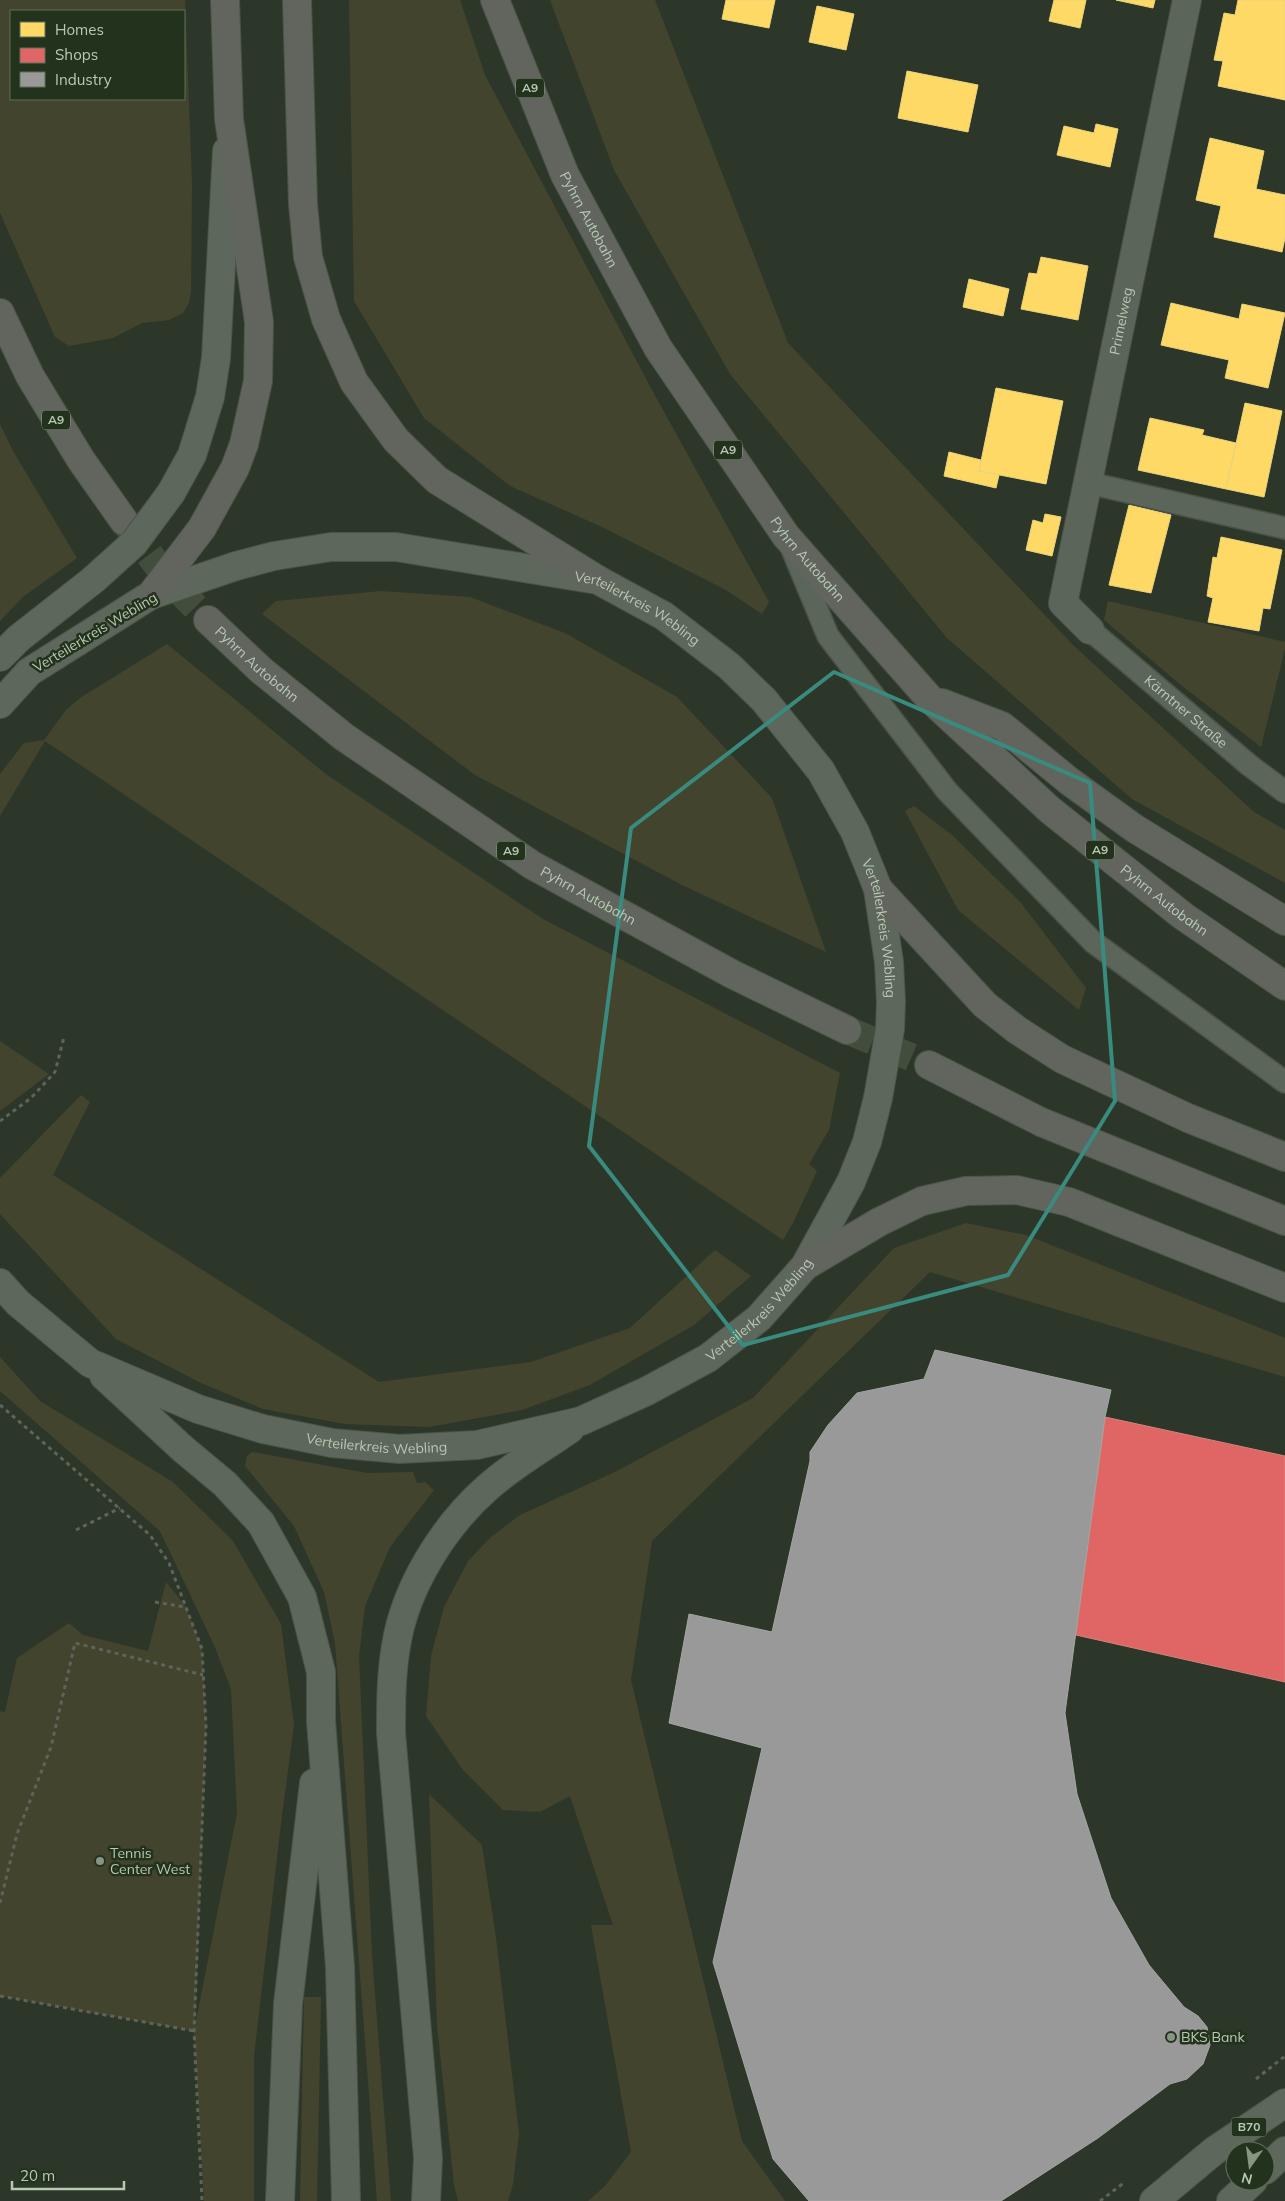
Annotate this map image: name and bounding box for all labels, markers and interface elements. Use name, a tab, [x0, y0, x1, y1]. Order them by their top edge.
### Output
legend	[10, 10, 185, 100]
text: Homes	[55, 20, 104, 39]
text: Shops	[55, 45, 98, 64]
text: Industry	[55, 70, 112, 89]
road number: A9	[516, 78, 544, 98]
street label: Pyhrn Autobahn	[556, 168, 622, 271]
street label: Primelweg	[1105, 286, 1137, 357]
road number: A9	[42, 410, 70, 430]
road number: A9	[714, 440, 742, 460]
street label: Pyhrn Autobahn	[766, 513, 849, 606]
street label: Verteilerkreis Webling	[573, 567, 704, 649]
street label: Verteilerkreis Webling	[30, 588, 160, 676]
street label: Pyhrn Autobahn	[211, 622, 303, 706]
street label: Kärntner Straße	[1141, 671, 1231, 752]
road number: A9	[1086, 840, 1114, 860]
road number: A9	[497, 841, 525, 860]
street label: Verteilerkreis Webling	[858, 856, 900, 998]
street label: Pyhrn Autobahn	[1117, 861, 1212, 940]
street label: Pyhrn Autobahn	[537, 862, 639, 929]
street label: Verteilerkreis Webling	[702, 1255, 816, 1365]
street label: Verteilerkreis Webling	[304, 1429, 448, 1458]
place label: Tennis Center West	[110, 1844, 190, 1878]
marker: Tennis Center West	[94, 1855, 106, 1867]
place label: BKS Bank	[1181, 2028, 1246, 2046]
marker: BKS Bank	[1165, 2031, 1177, 2043]
road number: B70	[1232, 2118, 1266, 2136]
north arrow	[1225, 2141, 1275, 2191]
scale bar	[12, 2158, 125, 2190]
text: 20 m	[20, 2166, 55, 2185]
text: N	[1240, 2169, 1254, 2189]

